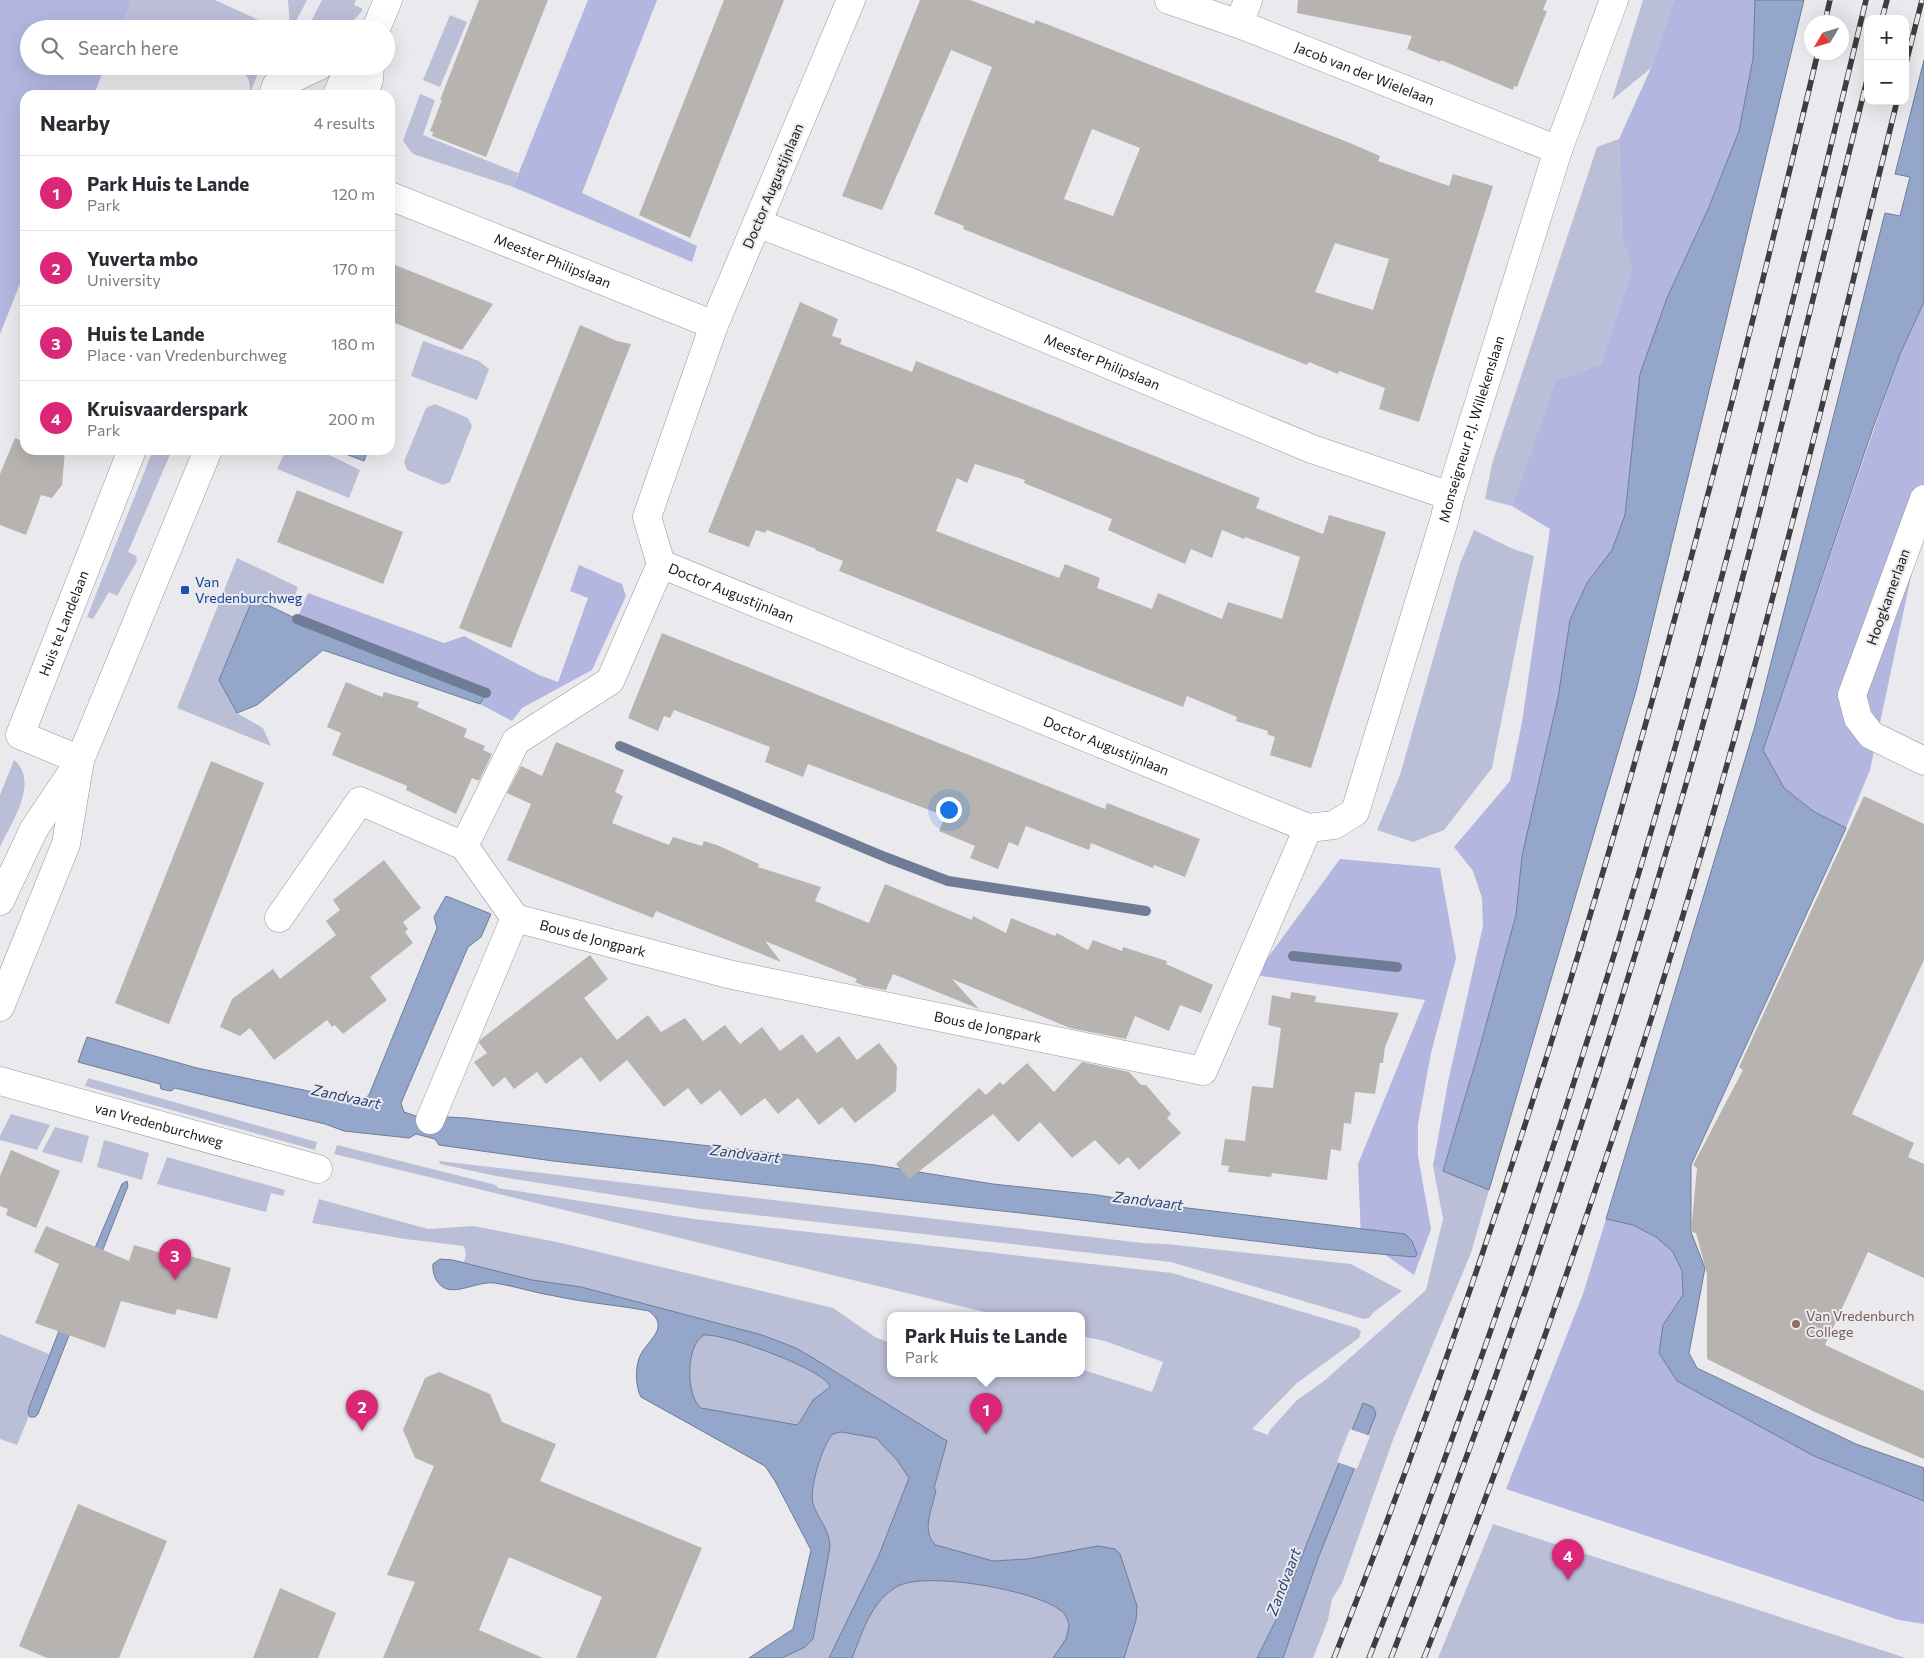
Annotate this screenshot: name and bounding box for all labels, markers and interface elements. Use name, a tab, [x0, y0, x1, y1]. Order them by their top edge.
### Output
north arrow	[1804, 15, 1849, 60]
map controls	[1864, 15, 1909, 105]
button: +	[1864, 15, 1909, 60]
search box	[20, 20, 395, 75]
icon: search	[38, 34, 66, 62]
text: Search here	[78, 36, 178, 59]
street label: Jacob van der Wielelaan	[1292, 38, 1437, 108]
button: −	[1864, 60, 1909, 105]
text: Nearby	[40, 110, 110, 135]
text: 4 results	[314, 113, 375, 132]
street label: Doctor Augustijnlaan	[739, 121, 807, 251]
text: Park Huis te Lande	[87, 172, 249, 195]
text: 1	[52, 184, 60, 203]
text: 120 m	[332, 184, 375, 203]
text: Park	[87, 195, 120, 214]
street label: Meester Philipslaan	[492, 229, 614, 291]
text: Yuverta mbo	[87, 247, 198, 270]
text: 2	[51, 259, 61, 278]
text: 170 m	[332, 259, 375, 278]
text: University	[87, 270, 161, 289]
text: Huis te Lande	[87, 322, 205, 345]
street label: Meester Philipslaan	[1042, 330, 1163, 393]
street label: Monseigneur P.J. Willekenslaan	[1435, 333, 1508, 524]
text: 3	[51, 334, 61, 353]
text: 180 m	[331, 334, 375, 353]
text: Place · van Vredenburchweg	[87, 345, 287, 364]
text: Kruisvaarderspark	[87, 397, 248, 420]
text: 4	[51, 409, 61, 428]
text: 200 m	[328, 409, 375, 428]
text: Park	[87, 420, 120, 439]
street label: Hoogkamerlaan	[1862, 546, 1913, 647]
street label: Doctor Augustijnlaan	[666, 559, 797, 625]
street label: Huis te Landelaan	[35, 568, 92, 678]
place label: Van Vredenburchweg	[195, 573, 303, 606]
marker: Van Vredenburchweg	[179, 584, 191, 596]
street label: Doctor Augustijnlaan	[1041, 712, 1172, 778]
your location	[936, 797, 962, 823]
street label: Bous de Jongpark	[538, 916, 648, 960]
street label: Bous de Jongpark	[933, 1007, 1044, 1046]
water label: Zandvaart	[309, 1080, 383, 1112]
street label: van Vredenburchweg	[93, 1099, 226, 1150]
water label: Zandvaart	[708, 1140, 782, 1166]
water label: Zandvaart	[1111, 1187, 1185, 1213]
pin: 3	[159, 1239, 191, 1280]
place label: Van Vredenburch College	[1806, 1307, 1914, 1340]
popup	[887, 1312, 1085, 1377]
marker: Van Vredenburch College	[1790, 1318, 1802, 1330]
text: Park Huis te Lande	[905, 1324, 1067, 1347]
text: Park	[905, 1347, 938, 1366]
pin: 2	[346, 1390, 378, 1431]
pin: 1	[970, 1393, 1002, 1434]
pin: 4	[1552, 1539, 1584, 1580]
water label: Zandvaart	[1262, 1545, 1304, 1619]

